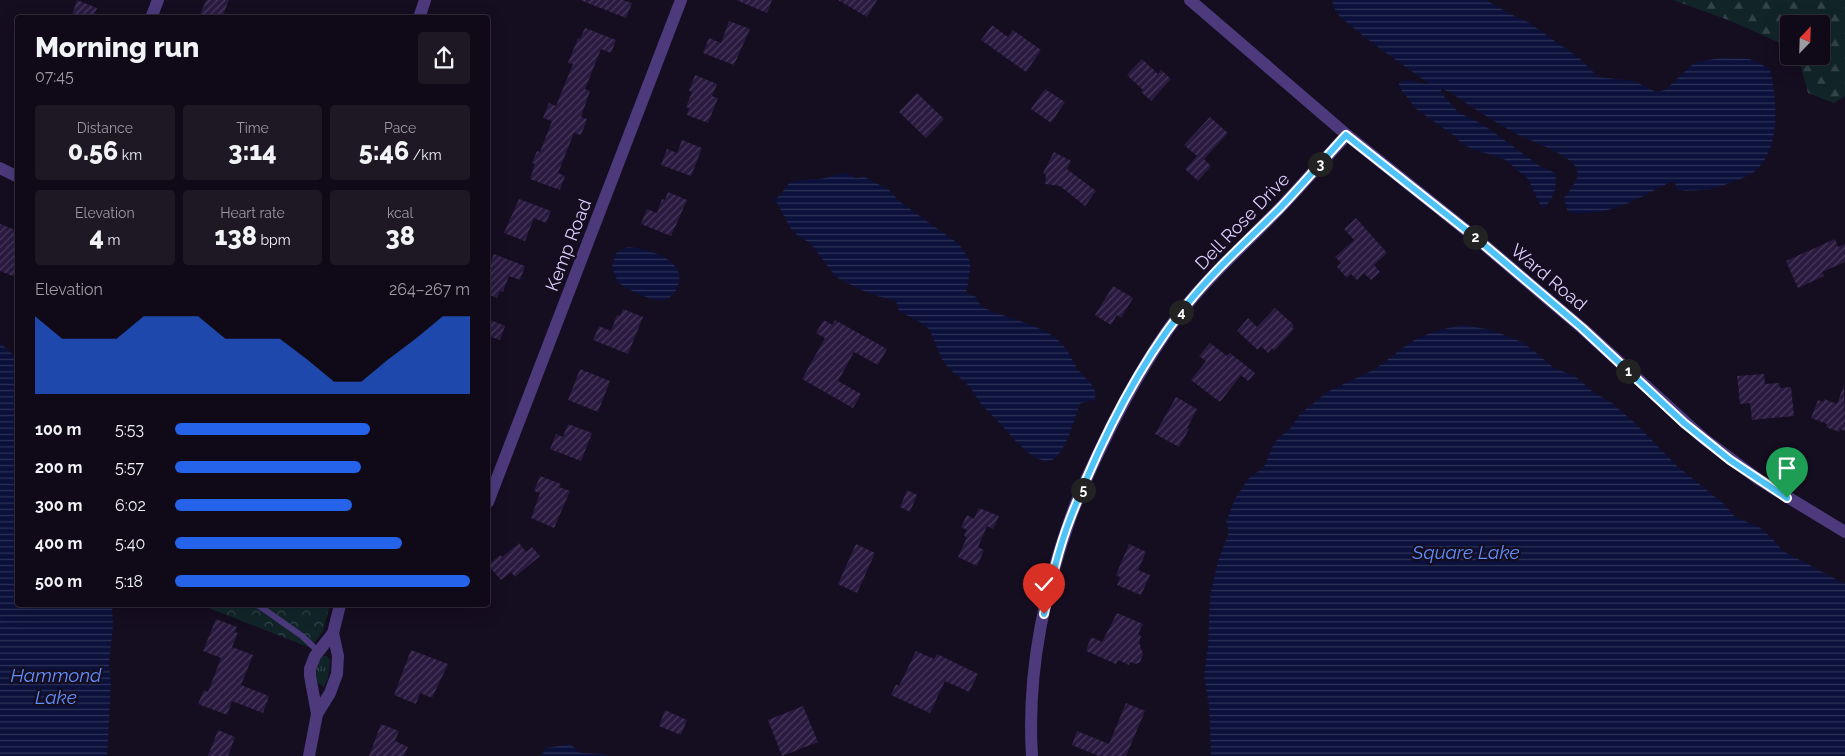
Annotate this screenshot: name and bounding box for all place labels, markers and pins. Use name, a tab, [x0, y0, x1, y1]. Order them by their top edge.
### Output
pin: 3	[1308, 152, 1332, 176]
pin: 2	[1462, 224, 1488, 250]
pin: 4	[1168, 300, 1194, 324]
pin: 1	[1616, 358, 1640, 384]
pin	[1766, 447, 1808, 498]
pin: 5	[1070, 478, 1096, 502]
pin	[1023, 563, 1065, 614]

